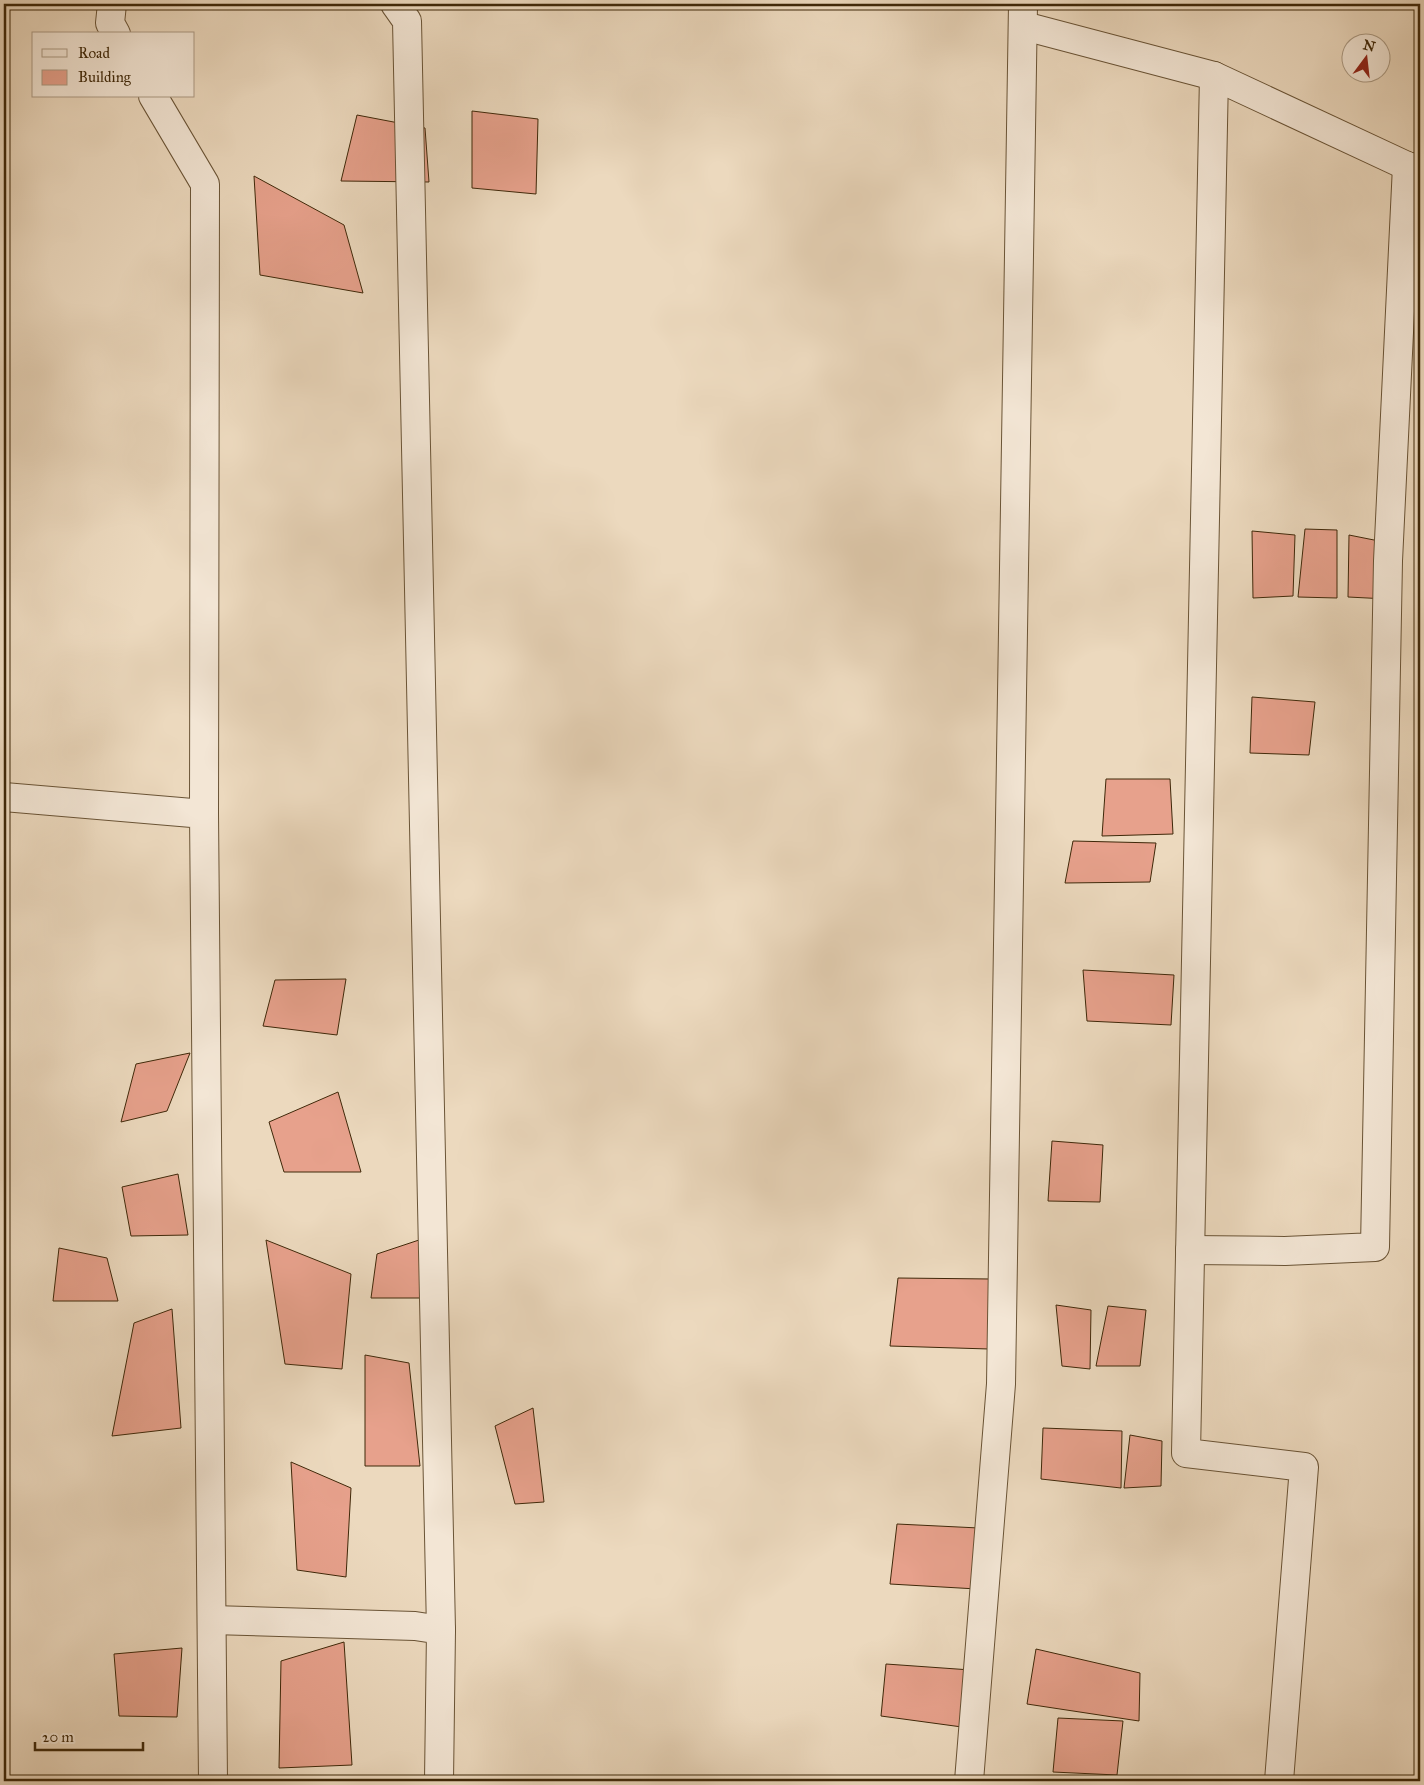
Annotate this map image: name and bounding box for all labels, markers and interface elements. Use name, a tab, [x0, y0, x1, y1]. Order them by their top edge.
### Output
legend	[32, 32, 195, 98]
north arrow	[1342, 32, 1392, 82]
text: N	[1361, 36, 1377, 56]
text: Road	[78, 44, 110, 62]
text: Building	[78, 68, 132, 86]
scale bar	[35, 1720, 142, 1752]
text: 20 m	[42, 1728, 74, 1746]

